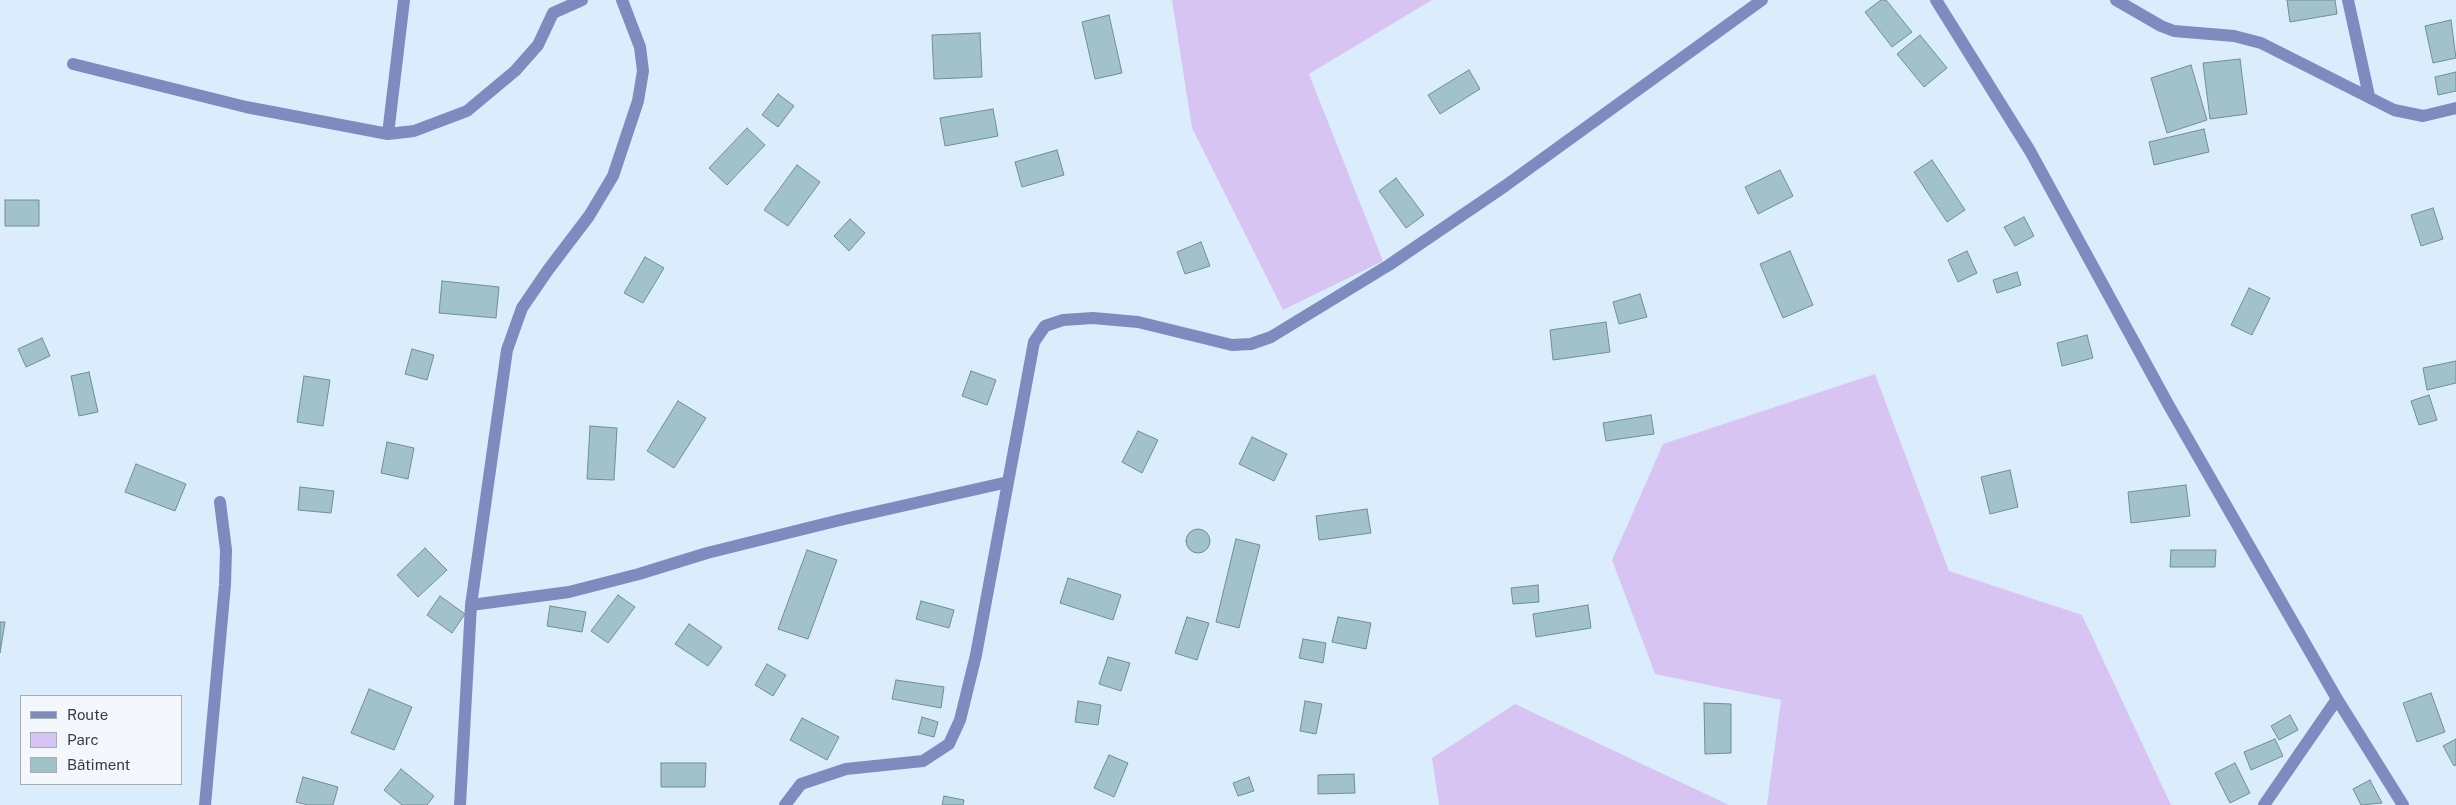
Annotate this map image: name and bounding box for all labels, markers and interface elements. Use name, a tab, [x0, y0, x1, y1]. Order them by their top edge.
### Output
legend	[20, 695, 182, 785]
text: Route	[67, 706, 108, 723]
text: Parc	[67, 731, 99, 748]
text: Bâtiment	[67, 756, 130, 773]

